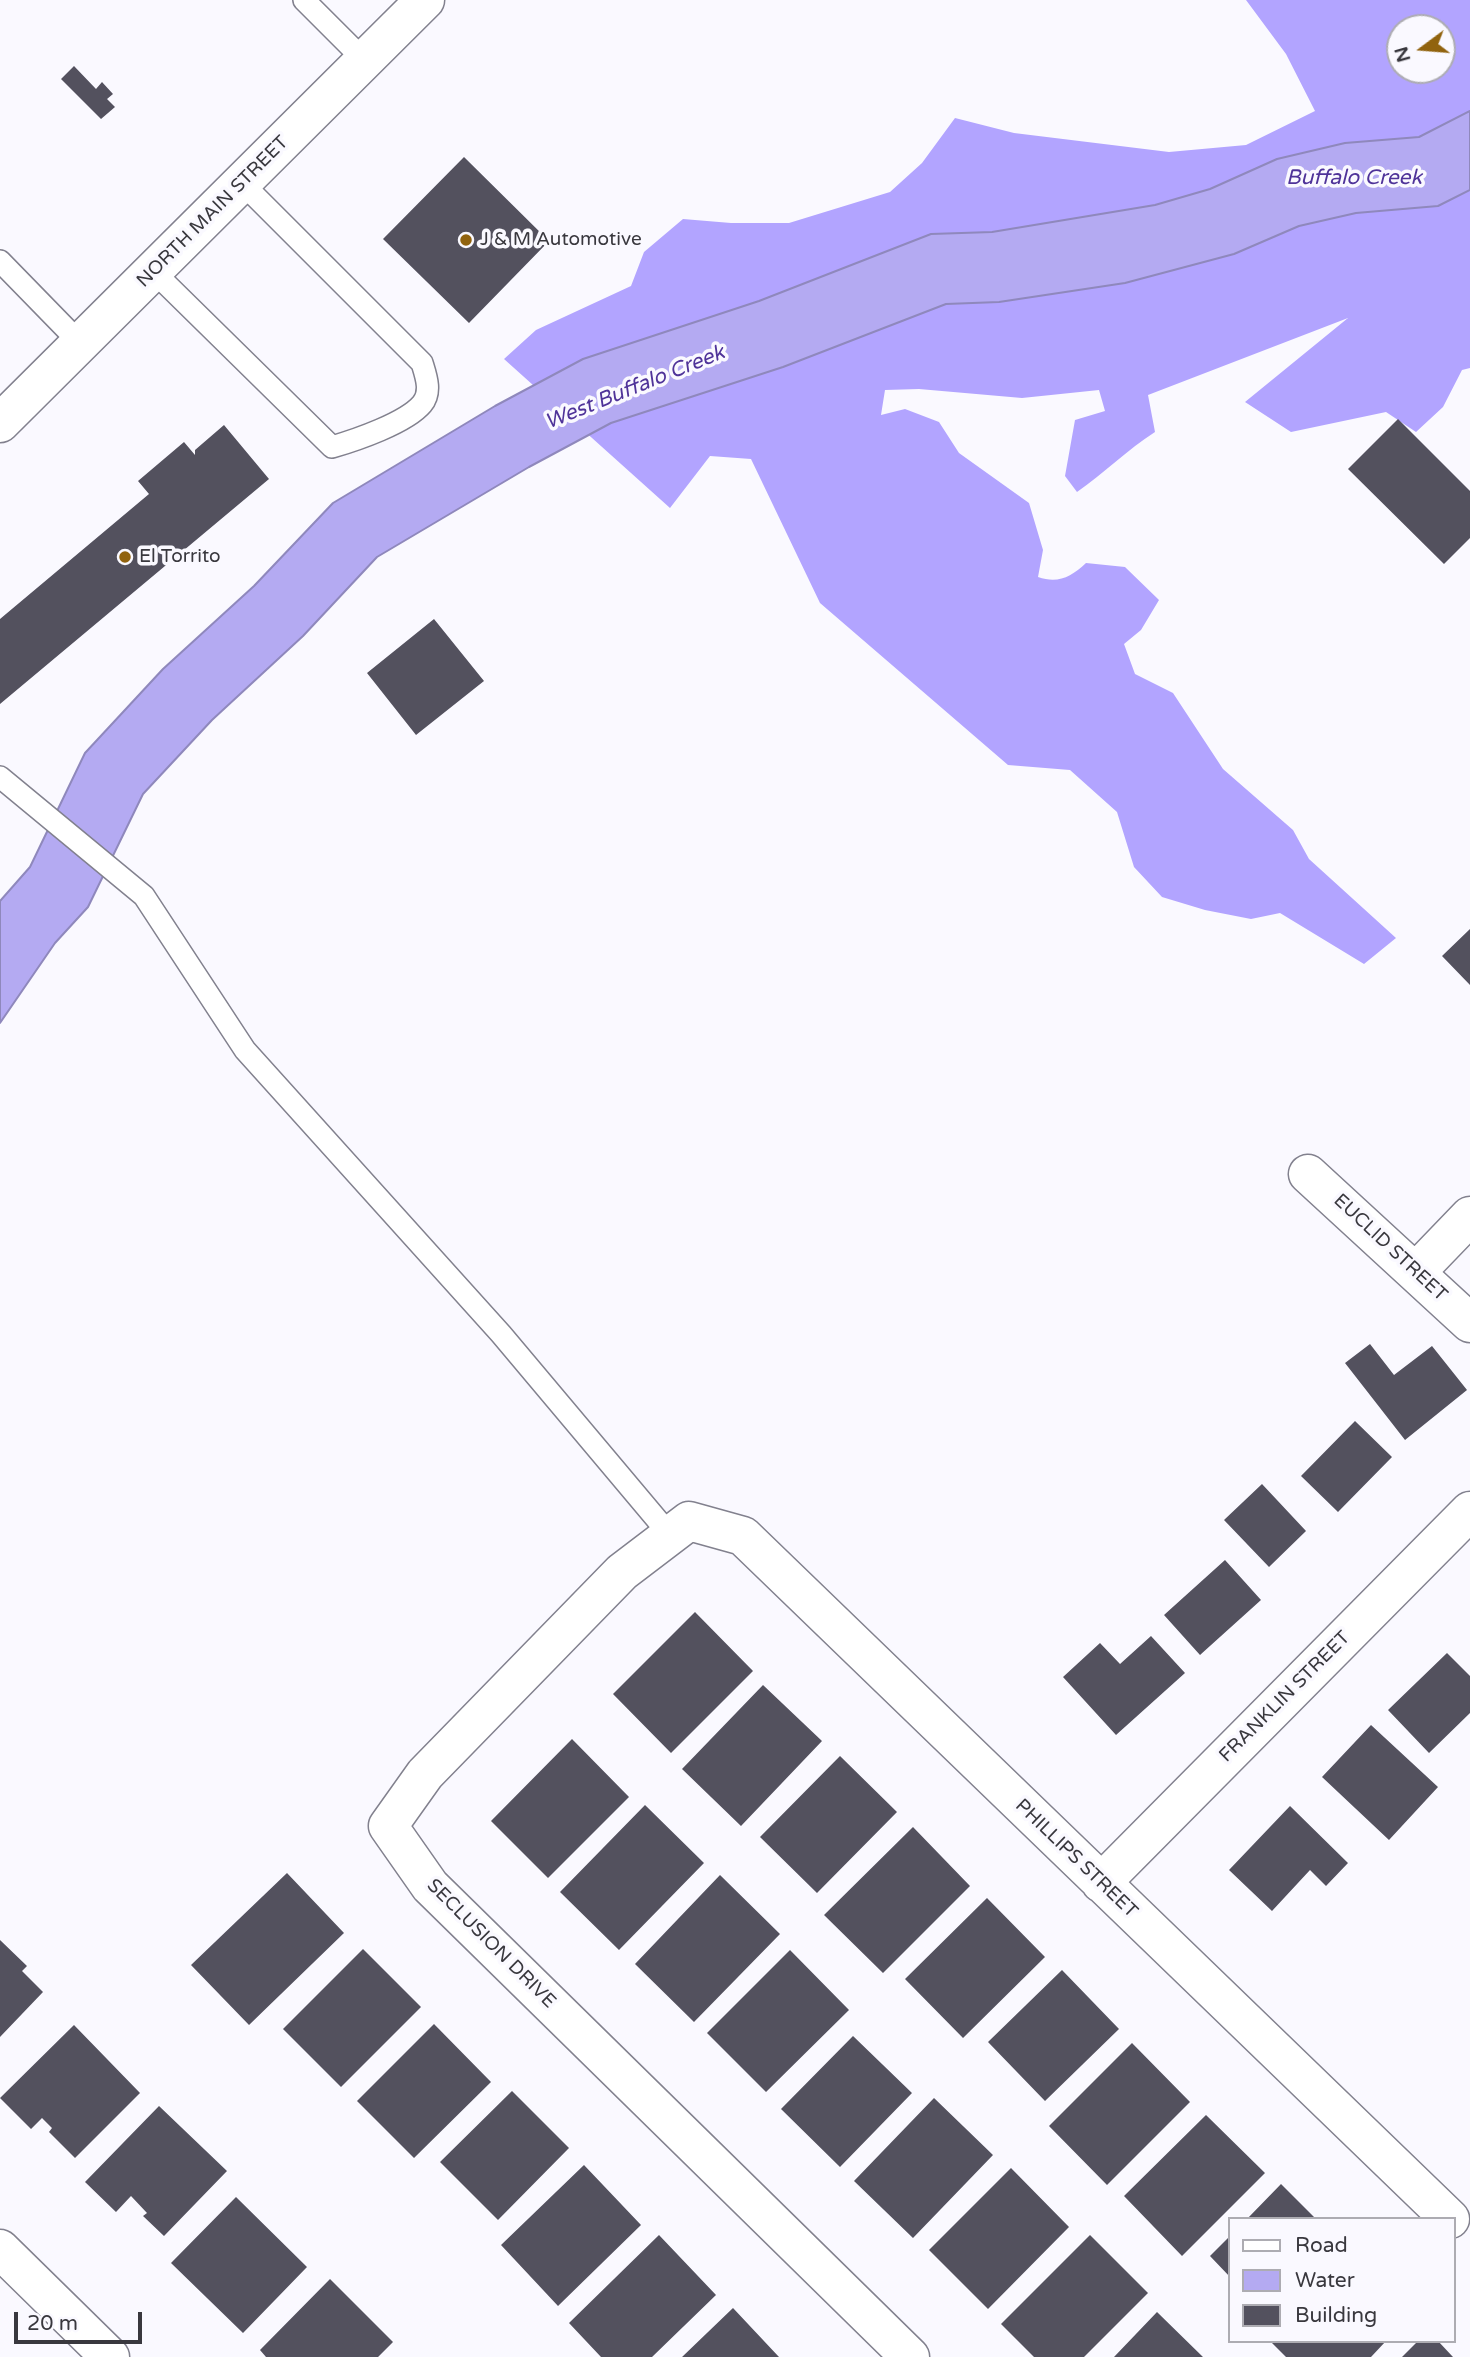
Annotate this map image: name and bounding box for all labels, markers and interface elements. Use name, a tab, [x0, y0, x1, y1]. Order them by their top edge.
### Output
north arrow	[1386, 14, 1456, 84]
text: N	[1390, 44, 1415, 65]
street label: NORTH MAIN STREET	[132, 131, 294, 293]
water label: Buffalo Creek	[1286, 165, 1422, 191]
place label: J & M Automotive	[480, 229, 642, 251]
marker: J & M Automotive	[458, 232, 474, 248]
water label: West Buffalo Creek	[542, 340, 728, 436]
place label: El Torrito	[139, 546, 221, 568]
marker: El Torrito	[117, 549, 133, 565]
street label: EUCLID STREET	[1328, 1189, 1452, 1307]
street label: FRANKLIN STREET	[1215, 1627, 1355, 1767]
street label: PHILLIPS STREET	[1010, 1795, 1142, 1923]
street label: SECLUSION DRIVE	[422, 1875, 560, 2013]
legend	[1228, 2217, 1456, 2343]
text: Road	[1295, 2233, 1348, 2258]
text: Water	[1295, 2268, 1355, 2293]
scale bar	[18, 2298, 145, 2342]
text: Building	[1295, 2303, 1377, 2328]
text: 20 m	[27, 2311, 78, 2336]

